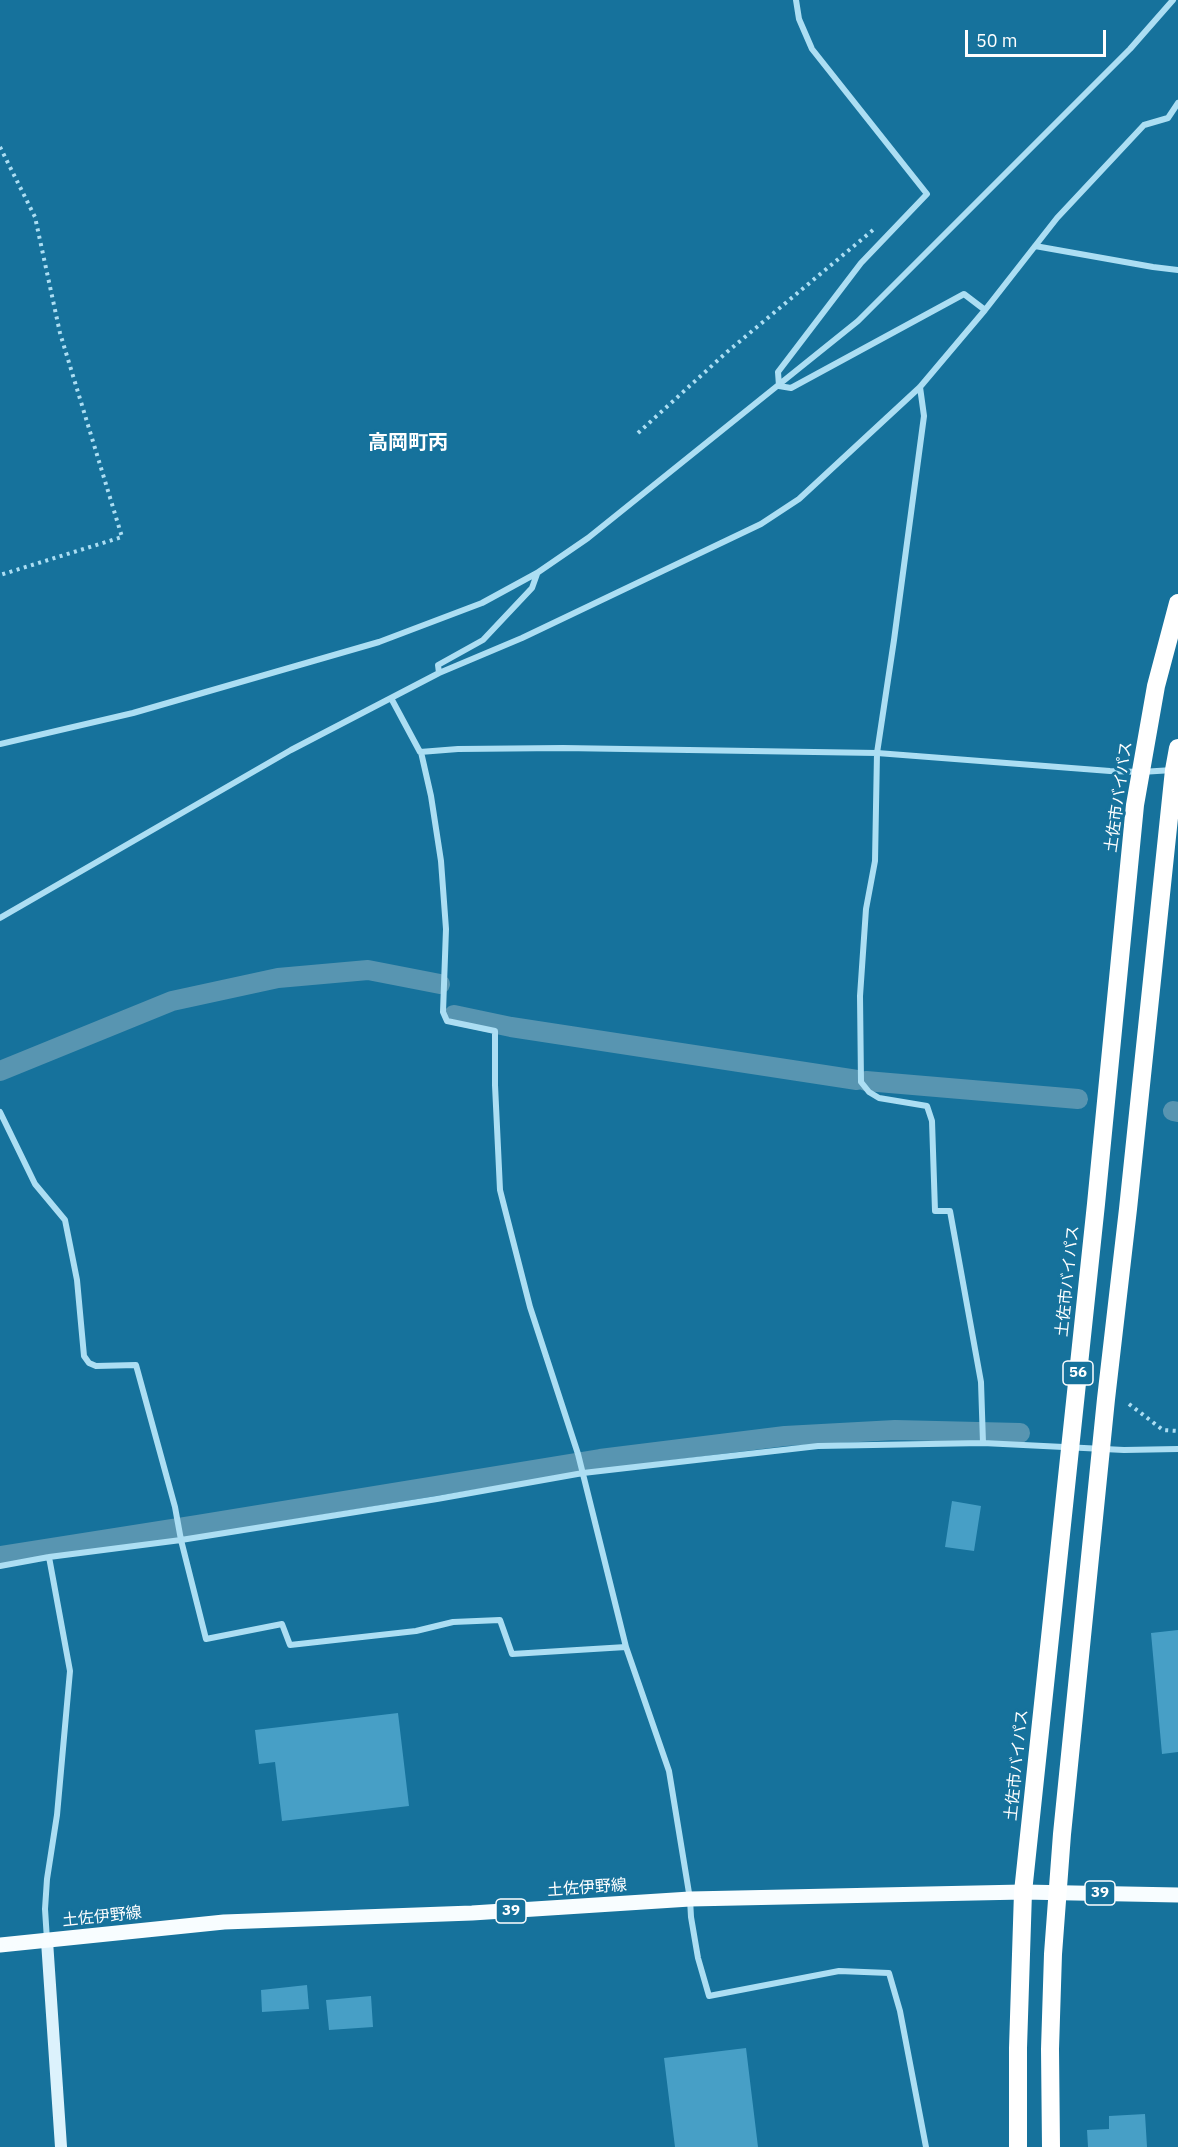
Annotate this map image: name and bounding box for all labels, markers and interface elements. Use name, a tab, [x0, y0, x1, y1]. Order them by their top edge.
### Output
scale bar	[968, 18, 1109, 56]
text: 50 m	[976, 29, 1018, 52]
district label: 高岡町丙	[368, 431, 448, 455]
street label: 土佐市バイパス	[1102, 740, 1136, 854]
street label: 土佐市バイパス	[1053, 1224, 1083, 1338]
road number: 56	[1063, 1361, 1093, 1385]
street label: 土佐市バイパス	[1002, 1708, 1032, 1822]
street label: 土佐伊野線	[546, 1876, 628, 1900]
road number: 39	[1085, 1881, 1115, 1905]
road number: 39	[496, 1899, 526, 1923]
street label: 土佐伊野線	[61, 1903, 143, 1931]

